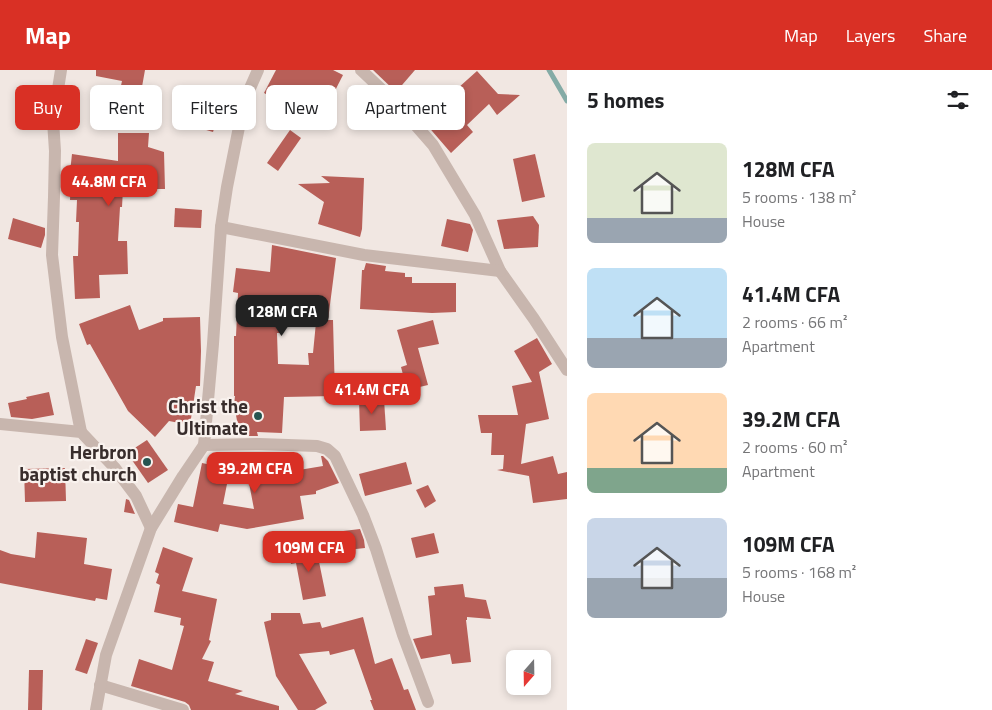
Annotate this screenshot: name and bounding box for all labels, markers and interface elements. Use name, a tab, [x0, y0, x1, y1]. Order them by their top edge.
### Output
text: Map	[25, 17, 71, 53]
text: Map	[784, 22, 818, 49]
text: Layers	[846, 22, 895, 49]
text: Share	[923, 22, 967, 49]
text: 5 homes	[587, 84, 664, 116]
chip: Buy	[15, 85, 80, 130]
chip: Rent	[90, 85, 162, 130]
chip: Filters	[172, 85, 256, 130]
chip: New	[266, 85, 337, 130]
chip: Apartment	[347, 85, 465, 130]
icon: filters	[944, 86, 972, 114]
text: 128M CFA	[742, 153, 835, 185]
icon: home	[627, 163, 687, 223]
pin: 44.8M CFA	[52, 164, 166, 207]
text: 44.8M CFA	[72, 169, 146, 193]
text: 5 rooms · 138 m²	[742, 185, 856, 209]
text: House	[742, 209, 785, 233]
text: 41.4M CFA	[742, 278, 840, 310]
icon: home	[627, 288, 687, 348]
pin: 128M CFA	[230, 294, 334, 337]
text: 128M CFA	[247, 299, 317, 323]
text: 2 rooms · 66 m²	[742, 310, 847, 334]
text: Apartment	[742, 334, 815, 358]
pin: 41.4M CFA	[315, 372, 429, 415]
text: 41.4M CFA	[335, 377, 409, 401]
place label: Christ the Ultimate	[168, 391, 248, 442]
text: 39.2M CFA	[742, 403, 840, 435]
marker: Christ the Ultimate	[252, 410, 264, 422]
icon: home	[627, 413, 687, 473]
text: 2 rooms · 60 m²	[742, 435, 847, 459]
place label: Herbron baptist church	[19, 437, 137, 488]
pin: 39.2M CFA	[198, 452, 312, 494]
marker: Herbron baptist church	[141, 456, 153, 468]
text: 39.2M CFA	[218, 456, 292, 480]
text: Apartment	[742, 459, 815, 483]
text: 109M CFA	[742, 528, 835, 560]
pin: 109M CFA	[257, 530, 361, 573]
text: 109M CFA	[274, 535, 344, 559]
icon: home	[627, 538, 687, 598]
text: 5 rooms · 168 m²	[742, 560, 856, 584]
text: House	[742, 584, 785, 608]
north arrow	[506, 650, 551, 695]
map controls	[506, 650, 551, 695]

